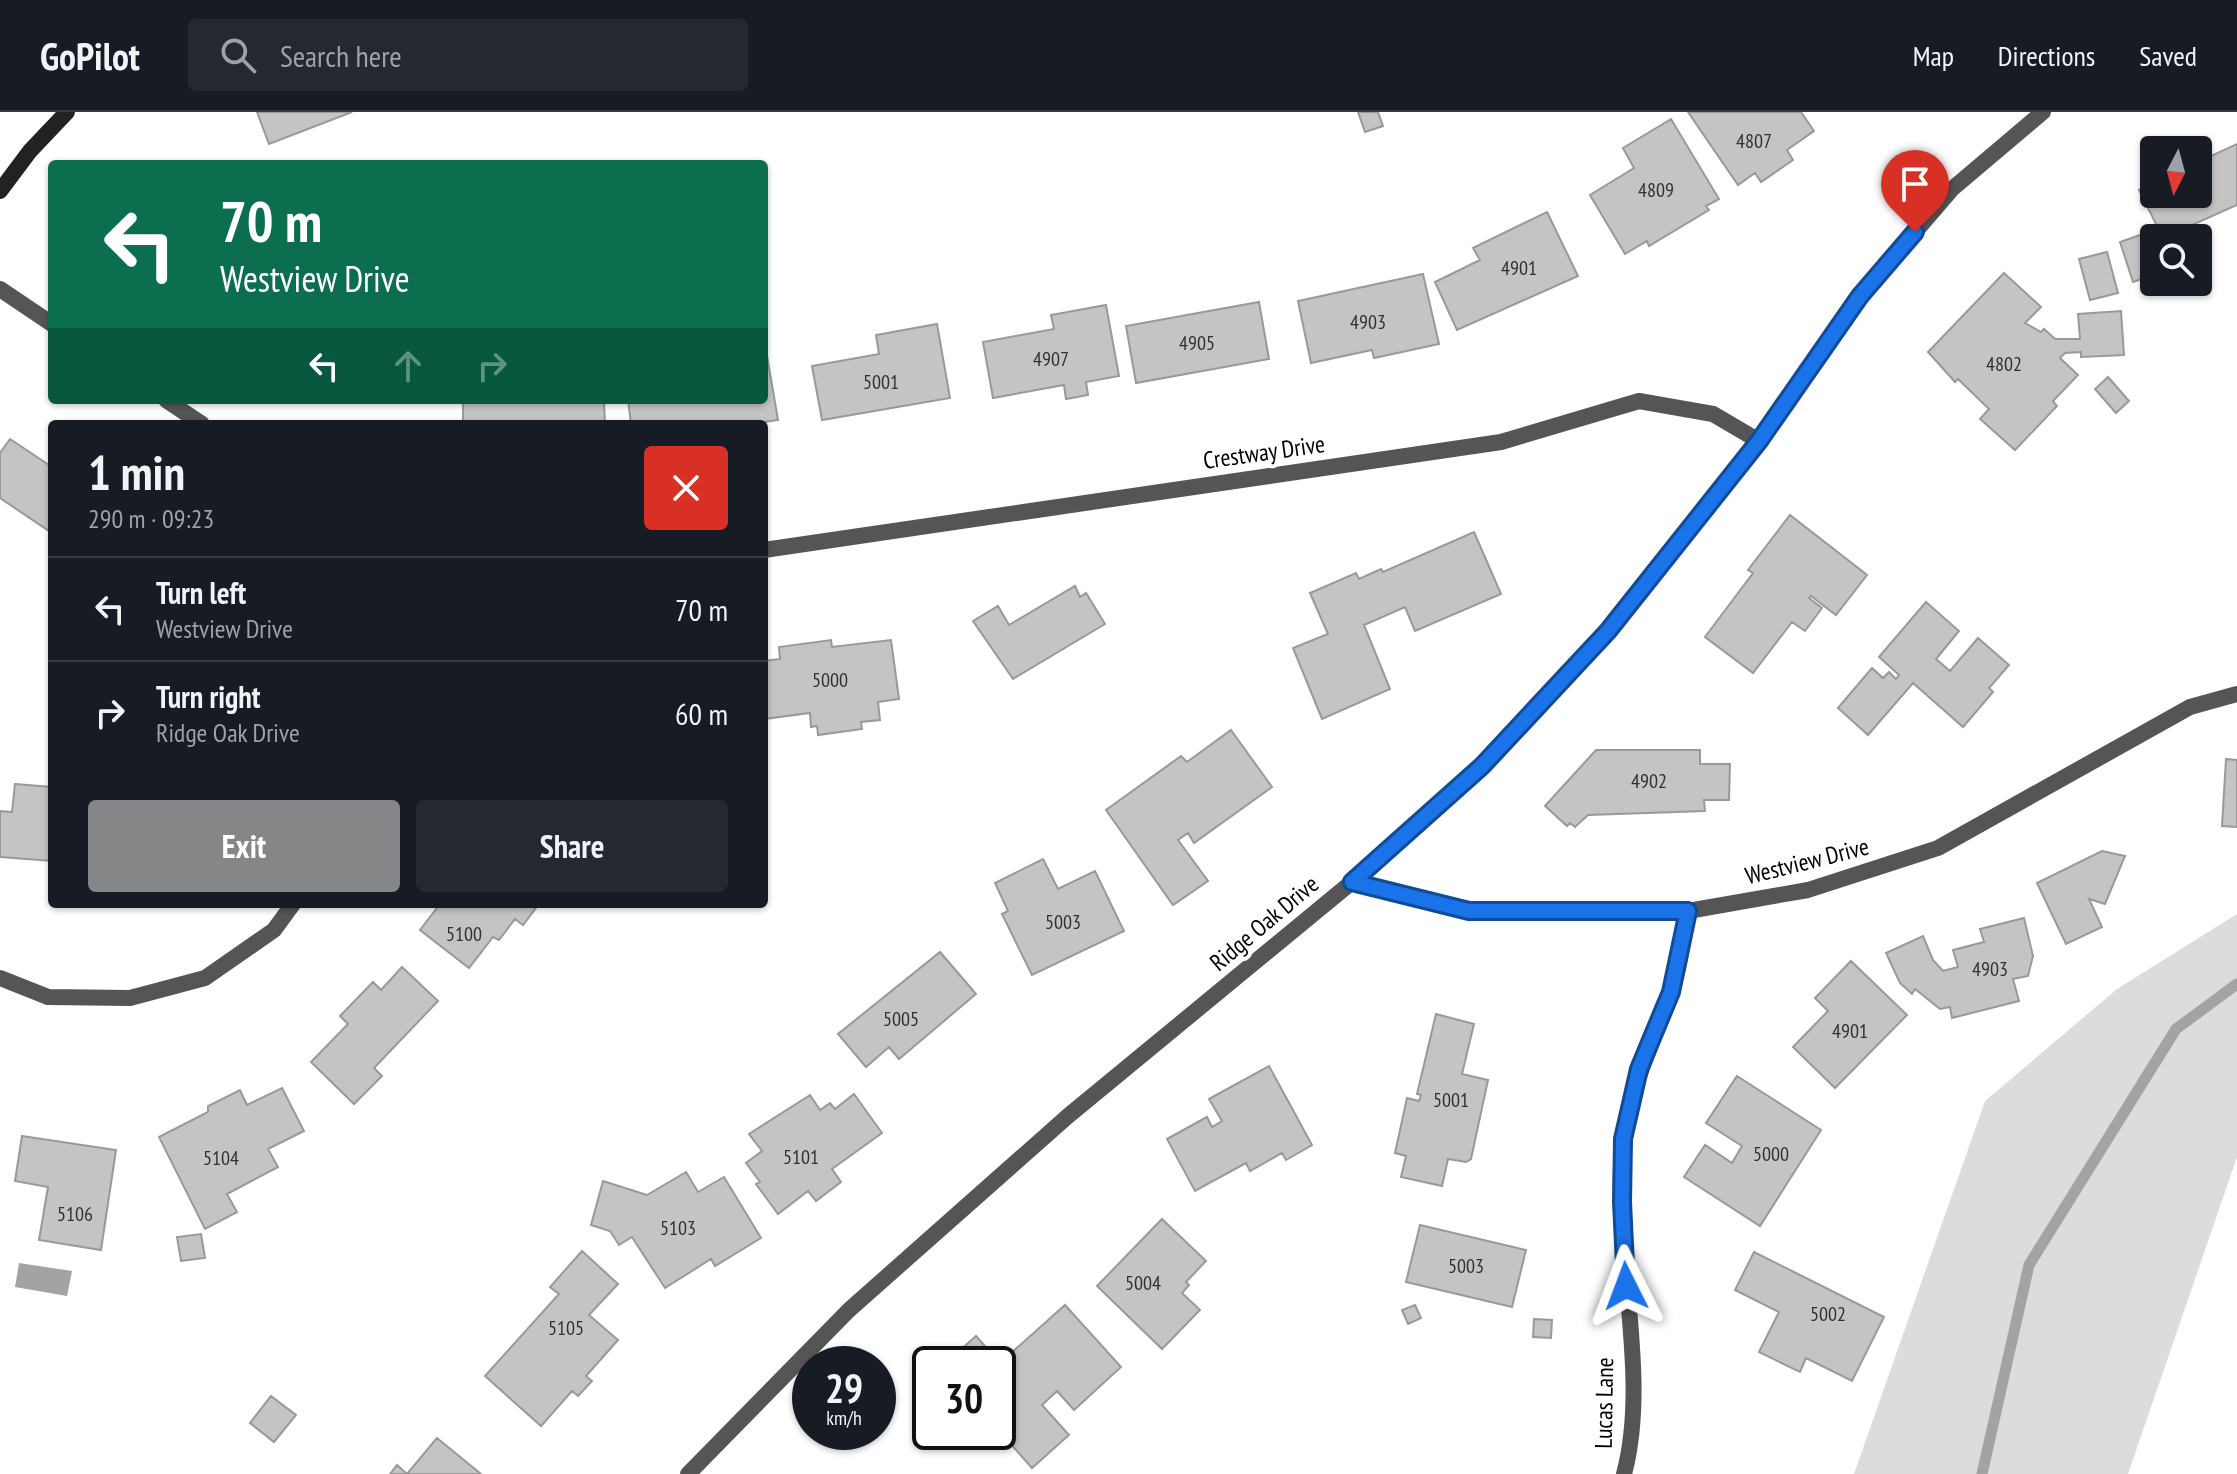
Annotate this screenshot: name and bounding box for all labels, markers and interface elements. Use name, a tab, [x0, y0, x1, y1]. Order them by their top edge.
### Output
search box	[188, 19, 748, 91]
text: GoPilot	[40, 31, 140, 80]
icon: search	[216, 33, 260, 77]
text: Search here	[280, 36, 402, 75]
text: Map	[1913, 37, 1954, 74]
text: Directions	[1998, 37, 2095, 74]
text: Saved	[2139, 37, 2197, 74]
house number: 4807	[1736, 128, 1772, 154]
north arrow	[2140, 136, 2212, 208]
map controls	[2140, 136, 2212, 296]
pin	[1881, 150, 1949, 232]
icon: arrive	[1893, 162, 1937, 206]
house number: 4809	[1638, 177, 1674, 203]
text: 70 m	[220, 185, 322, 257]
icon: left	[88, 192, 192, 296]
button: search	[2140, 224, 2212, 296]
text: Westview Drive	[220, 255, 410, 302]
house number: 4901	[1501, 255, 1537, 281]
house number: 4903	[1350, 309, 1386, 335]
house number: 4905	[1179, 330, 1215, 356]
icon: left	[302, 344, 346, 388]
icon: ahead	[386, 344, 430, 388]
icon: right	[470, 344, 514, 388]
house number: 4907	[1033, 346, 1069, 372]
house number: 4802	[1986, 351, 2022, 377]
house number: 5001	[863, 369, 899, 395]
street label: Crestway Drive	[1201, 428, 1327, 476]
text: 1 min	[88, 441, 185, 503]
button: close	[644, 446, 728, 530]
text: 290 m · 09:23	[88, 502, 214, 535]
text: Turn left	[156, 573, 246, 612]
icon: left	[88, 587, 132, 631]
text: 70 m	[675, 590, 728, 629]
text: Westview Drive	[156, 612, 293, 645]
house number: 5000	[812, 667, 848, 693]
text: Turn right	[156, 677, 260, 716]
icon: right	[88, 691, 132, 735]
text: 60 m	[675, 694, 728, 733]
text: Ridge Oak Drive	[156, 716, 300, 749]
house number: 4902	[1631, 768, 1667, 794]
button: Exit	[88, 800, 400, 892]
button: Share	[416, 800, 728, 892]
street label: Westview Drive	[1742, 831, 1872, 891]
street label: Ridge Oak Drive	[1203, 868, 1325, 978]
house number: 5003	[1045, 909, 1081, 935]
house number: 5100	[446, 921, 482, 947]
house number: 4903	[1972, 956, 2008, 982]
house number: 5005	[883, 1006, 919, 1032]
house number: 4901	[1832, 1018, 1868, 1044]
house number: 5001	[1433, 1087, 1469, 1113]
house number: 5000	[1753, 1141, 1789, 1167]
house number: 5101	[783, 1144, 819, 1170]
house number: 5104	[203, 1145, 239, 1171]
house number: 5106	[57, 1201, 93, 1227]
house number: 5103	[660, 1215, 696, 1241]
position arrow	[1584, 1244, 1668, 1328]
house number: 5003	[1448, 1253, 1484, 1279]
house number: 5004	[1125, 1270, 1161, 1296]
house number: 5002	[1810, 1301, 1846, 1327]
house number: 5105	[548, 1315, 584, 1341]
speed limit sign: 30	[912, 1346, 1016, 1450]
street label: Lucas Lane	[1588, 1357, 1620, 1449]
text: 29	[825, 1362, 863, 1414]
text: km/h	[826, 1405, 862, 1431]

